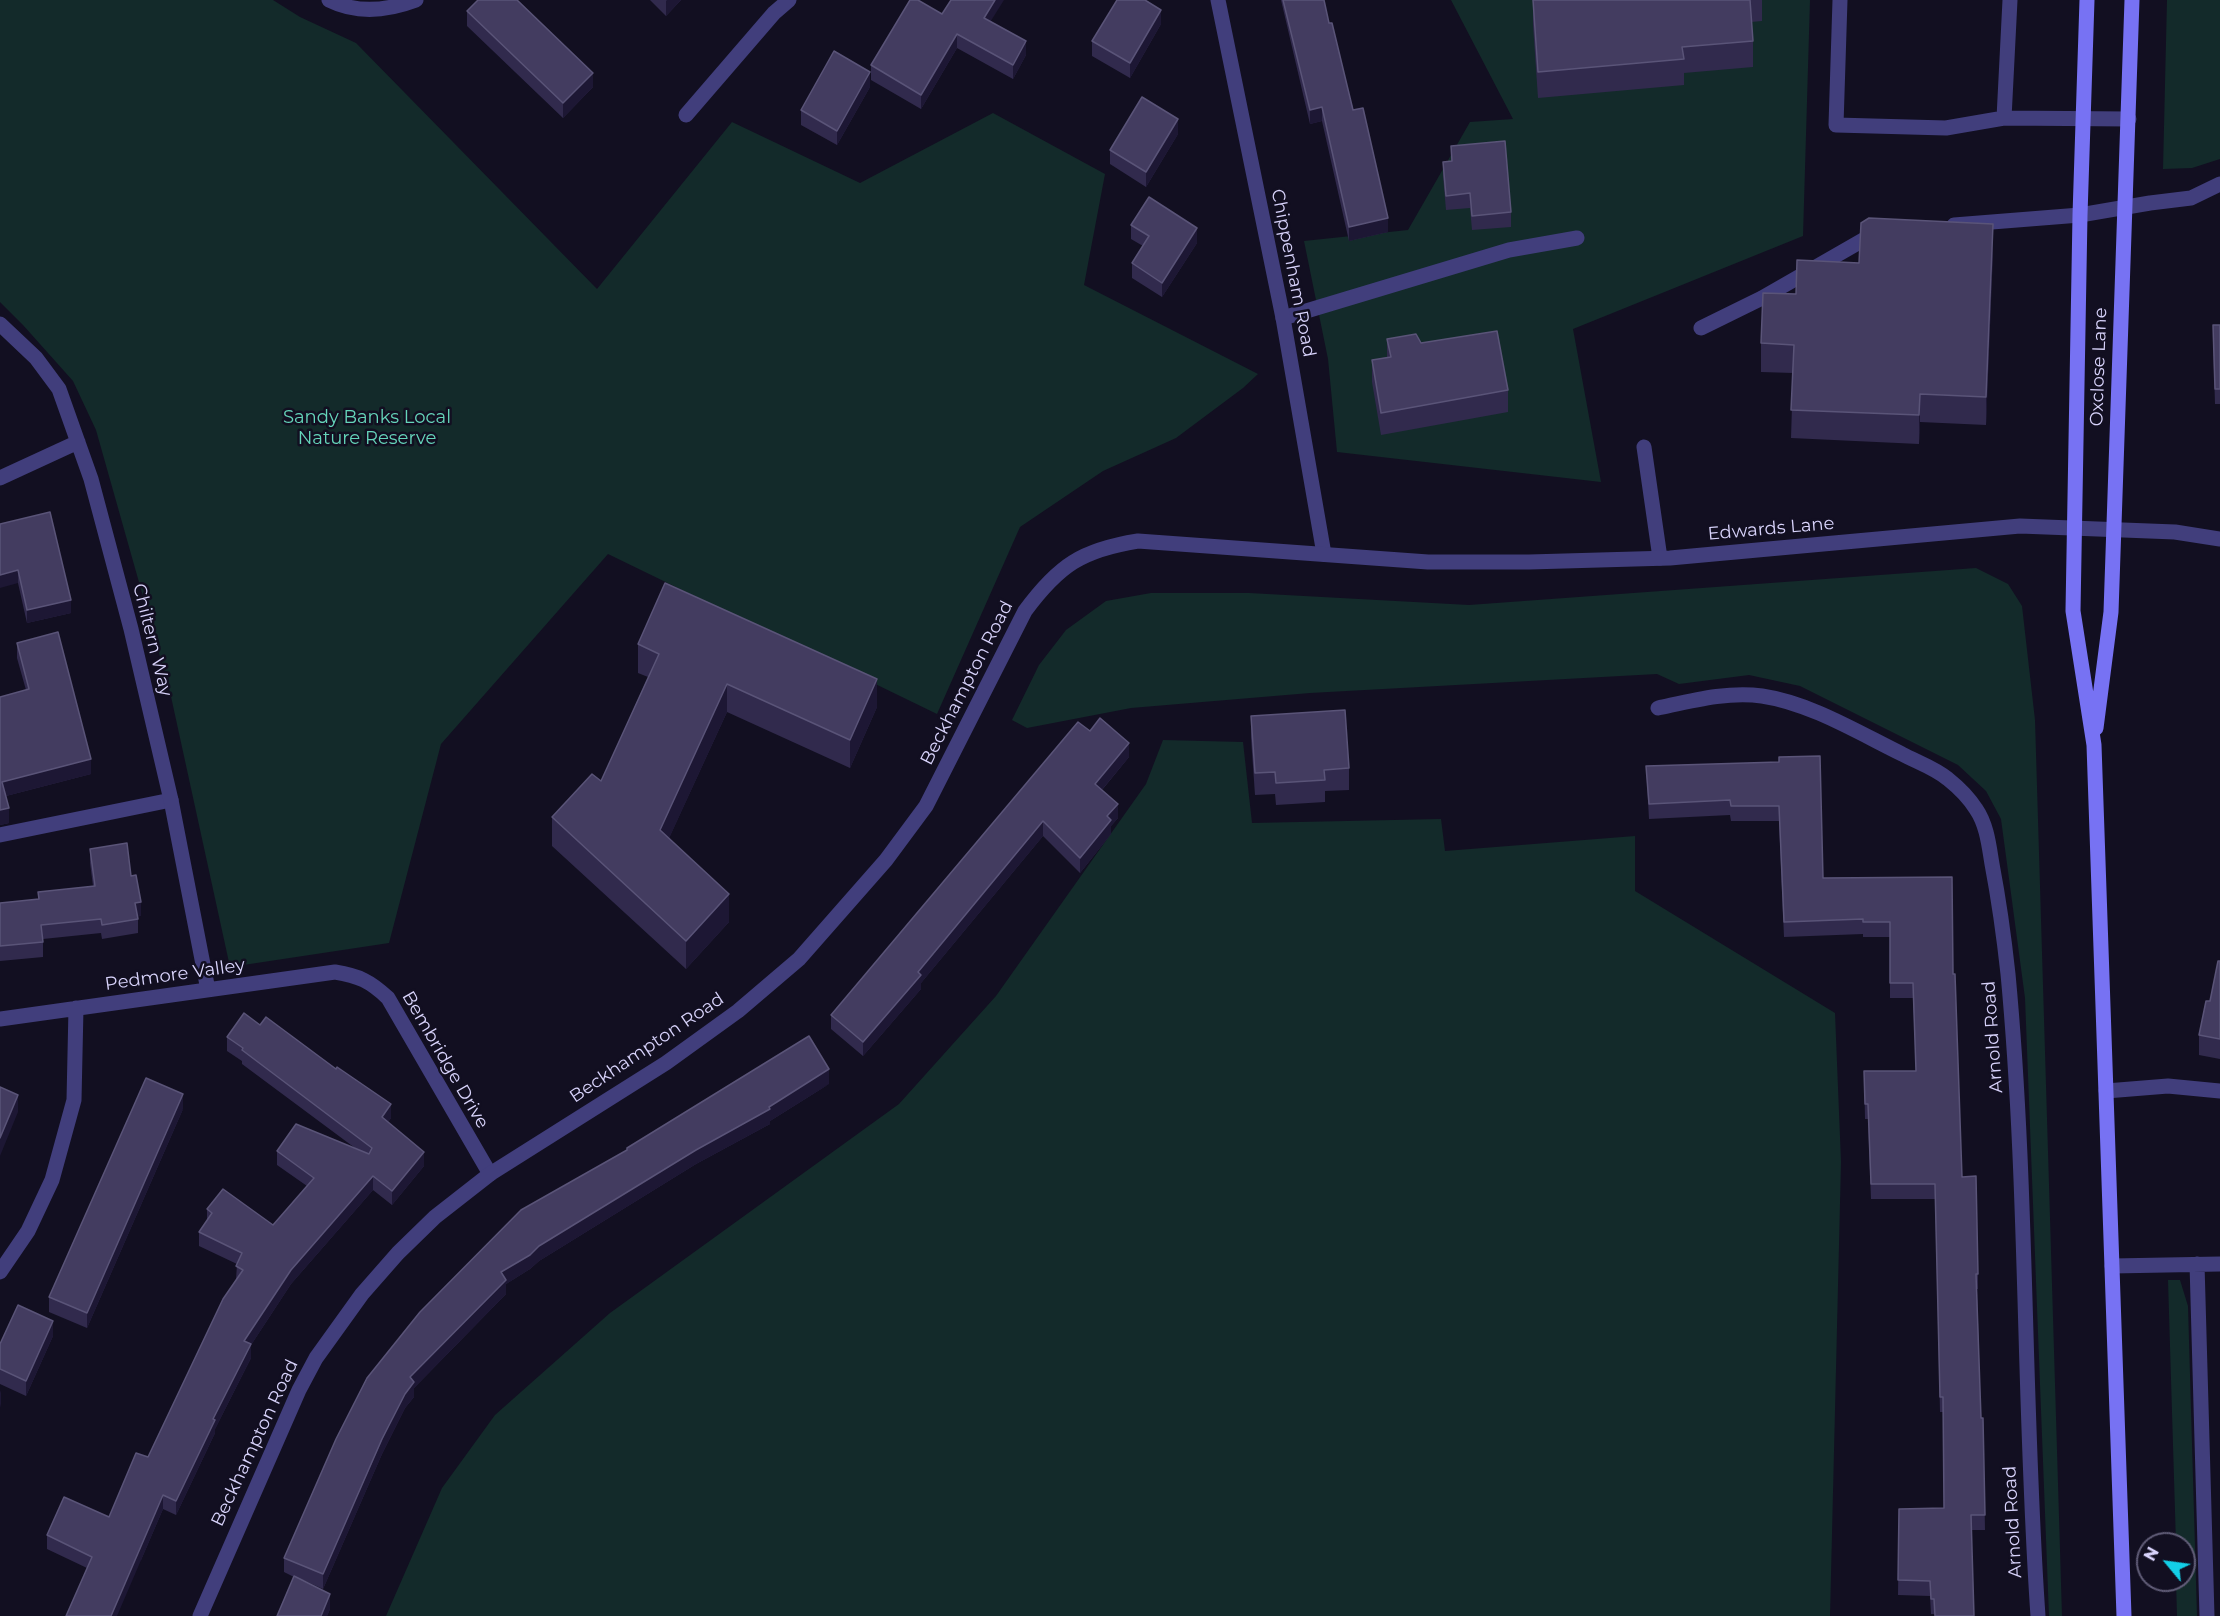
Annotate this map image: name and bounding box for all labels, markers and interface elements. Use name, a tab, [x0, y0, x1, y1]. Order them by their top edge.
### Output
street label: Chippenham Road	[1266, 187, 1320, 359]
street label: Oxclose Lane	[2086, 307, 2112, 427]
park label: Sandy Banks Local Nature Reserve	[283, 407, 451, 450]
street label: Edwards Lane	[1707, 513, 1835, 545]
street label: Chiltern Way	[128, 581, 176, 699]
street label: Beckhampton Road	[916, 597, 1018, 769]
street label: Pedmore Valley	[104, 954, 246, 996]
street label: Arnold Road	[1978, 980, 2008, 1094]
street label: Bembridge Drive	[397, 988, 493, 1132]
street label: Beckhampton Road	[566, 988, 728, 1108]
street label: Beckhampton Road	[207, 1356, 303, 1530]
street label: Arnold Road	[1999, 1465, 2027, 1579]
north arrow	[2136, 1532, 2196, 1592]
text: N	[2140, 1544, 2163, 1564]

